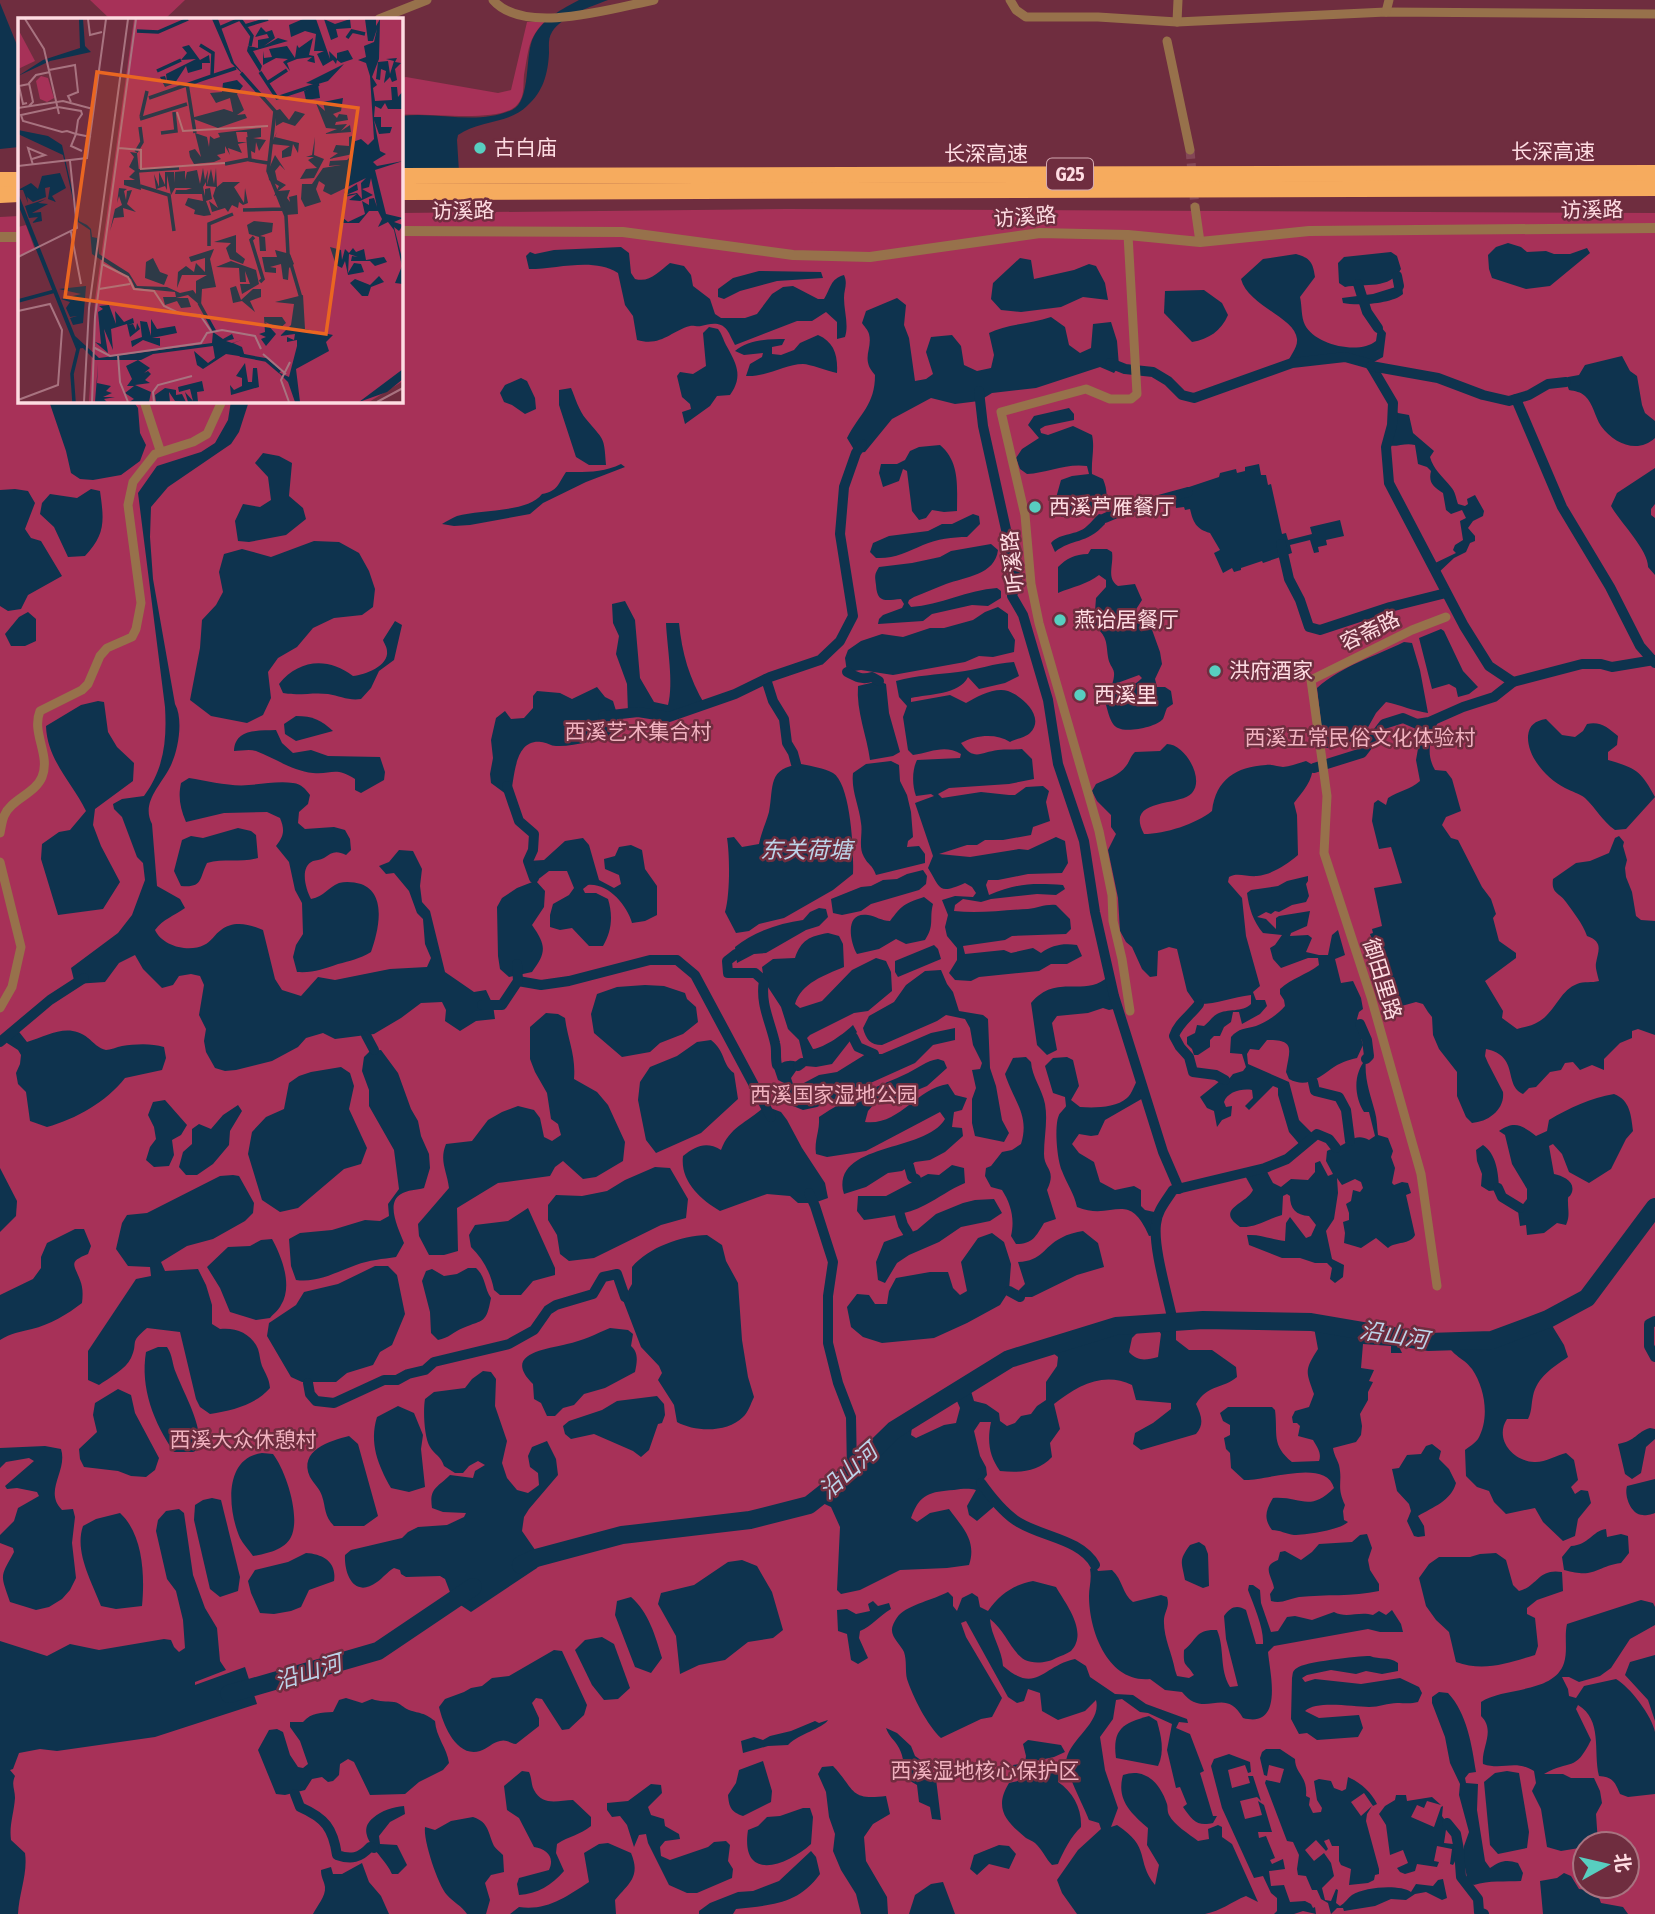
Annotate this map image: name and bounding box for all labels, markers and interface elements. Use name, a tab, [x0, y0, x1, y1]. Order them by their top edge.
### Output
inset map	[18, 18, 402, 402]
place label: 古白庙	[494, 135, 557, 161]
street label: 长深高速	[1511, 139, 1595, 165]
marker: 古白庙	[472, 140, 488, 156]
street label: 长深高速	[944, 141, 1028, 167]
road number: G25	[1047, 158, 1093, 190]
street label: 访溪路	[1560, 196, 1624, 224]
street label: 访溪路	[431, 197, 495, 225]
street label: 访溪路	[993, 202, 1057, 232]
place label: 西溪芦雁餐厅	[1049, 494, 1175, 520]
marker: 西溪芦雁餐厅	[1027, 499, 1043, 515]
street label: 听溪路	[997, 529, 1029, 595]
street label: 容斋路	[1336, 606, 1404, 656]
place label: 燕诒居餐厅	[1074, 607, 1179, 633]
marker: 燕诒居餐厅	[1052, 612, 1068, 628]
place label: 洪府酒家	[1229, 658, 1313, 684]
marker: 洪府酒家	[1207, 663, 1223, 679]
place label: 西溪里	[1094, 682, 1157, 708]
marker: 西溪里	[1072, 687, 1088, 703]
park label: 西溪艺术集合村	[565, 719, 712, 745]
park label: 西溪五常民俗文化体验村	[1245, 725, 1476, 751]
water label: 东关荷塘	[760, 836, 856, 864]
street label: 御田里路	[1357, 935, 1407, 1023]
park label: 西溪国家湿地公园	[750, 1082, 918, 1108]
water label: 沿山河	[1358, 1316, 1434, 1355]
park label: 西溪大众休憩村	[170, 1427, 317, 1453]
water label: 沿山河	[813, 1435, 886, 1504]
water label: 沿山河	[271, 1647, 349, 1695]
park label: 西溪湿地核心保护区	[891, 1758, 1080, 1784]
north arrow	[1571, 1830, 1641, 1900]
text: 北	[1610, 1852, 1635, 1874]

